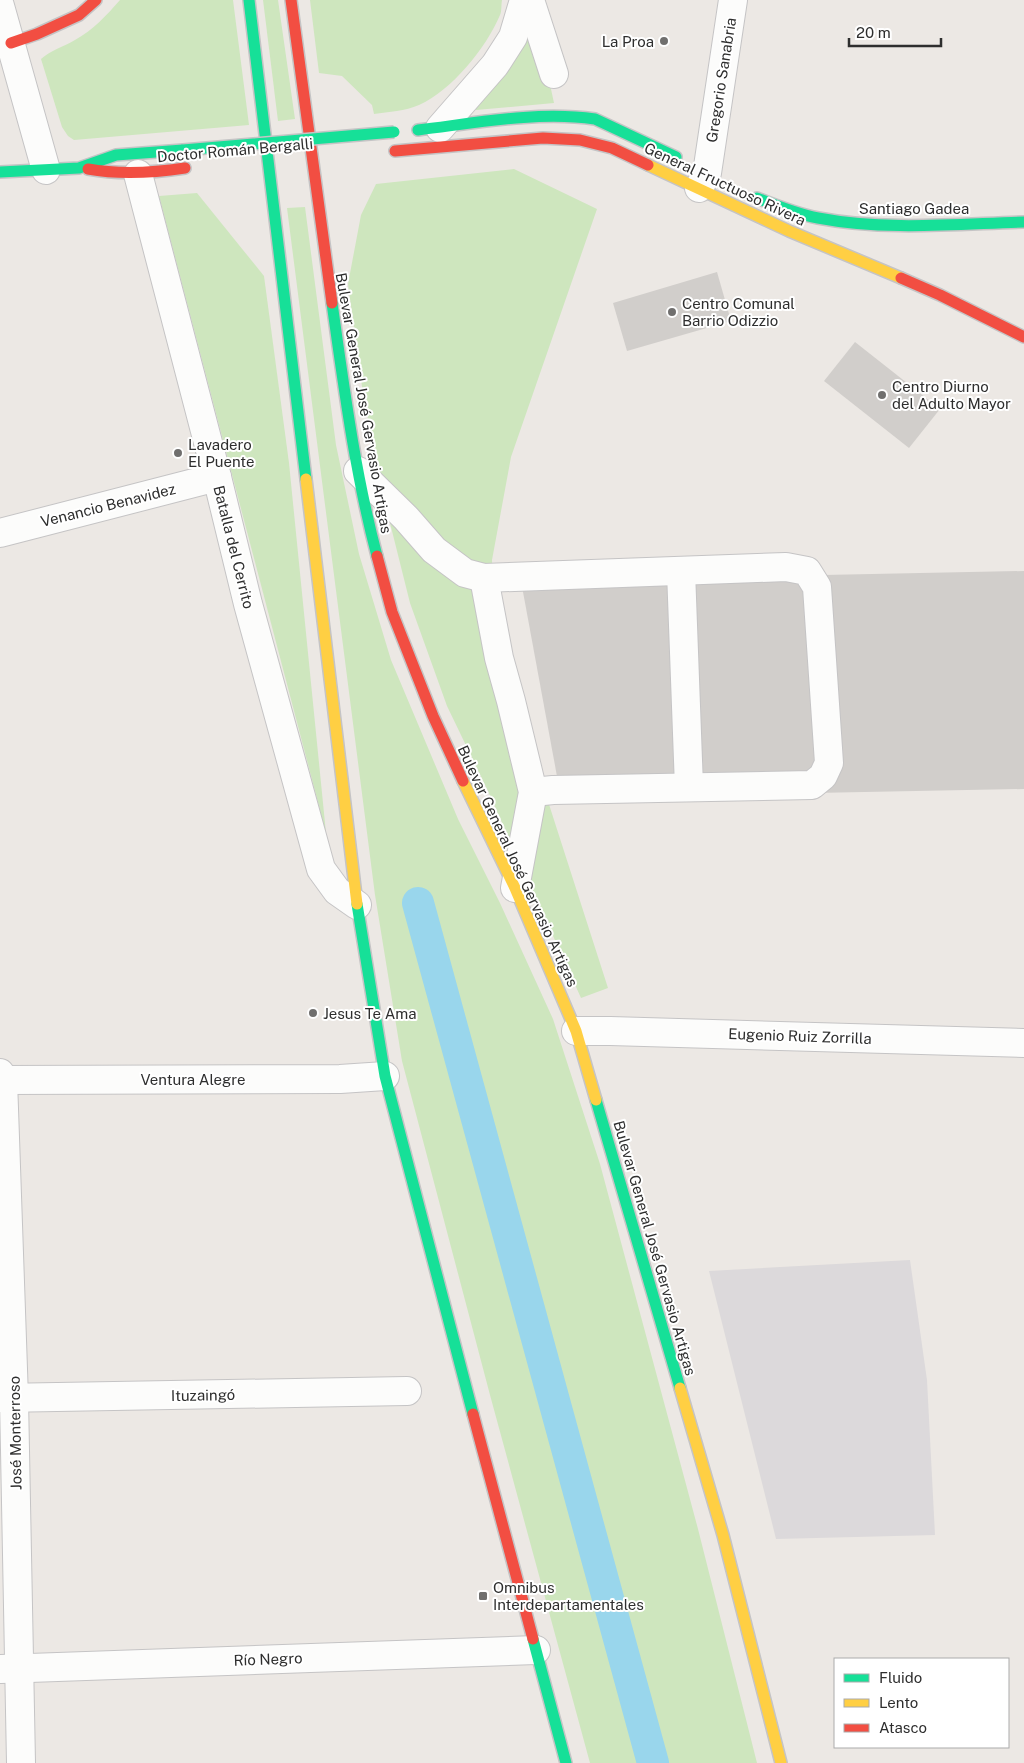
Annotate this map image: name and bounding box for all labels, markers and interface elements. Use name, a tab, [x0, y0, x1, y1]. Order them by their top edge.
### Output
scale bar	[849, 15, 942, 47]
street label: Gregorio Sanabria	[703, 16, 739, 144]
text: 20 m	[856, 24, 891, 41]
place label: La Proa	[602, 33, 654, 50]
marker: La Proa	[658, 35, 670, 47]
street label: Doctor Román Bergalli	[156, 135, 314, 165]
street label: General Fructuoso Rivera	[642, 139, 808, 229]
street label: Santiago Gadea	[859, 200, 969, 217]
street label: Bulevar General José Gervasio Artigas	[333, 271, 395, 535]
place label: Centro Comunal Barrio Odizzio	[682, 295, 795, 329]
marker: Centro Comunal Barrio Odizzio	[666, 306, 678, 318]
place label: Centro Diurno del Adulto Mayor	[892, 378, 1011, 412]
marker: Centro Diurno del Adulto Mayor	[876, 389, 888, 401]
place label: Lavadero El Puente	[188, 436, 254, 470]
marker: Lavadero El Puente	[172, 447, 184, 459]
street label: Venancio Benavidez	[39, 480, 177, 530]
street label: Batalla del Cerrito	[210, 484, 258, 610]
street label: Bulevar General José Gervasio Artigas	[454, 743, 582, 989]
place label: Jesus Te Ama	[323, 1005, 417, 1022]
marker: Jesus Te Ama	[307, 1007, 319, 1019]
street label: Eugenio Ruiz Zorrilla	[728, 1025, 872, 1047]
street label: Ventura Alegre	[140, 1071, 246, 1088]
street label: Bulevar General José Gervasio Artigas	[610, 1119, 700, 1377]
street label: José Monterroso	[6, 1376, 24, 1490]
street label: Ituzaingó	[171, 1386, 235, 1404]
place label: Omnibus Interdepartamentales	[493, 1579, 644, 1613]
marker: Omnibus Interdepartamentales	[477, 1590, 489, 1602]
street label: Río Negro	[233, 1649, 303, 1669]
legend	[834, 1658, 1009, 1748]
text: Fluido	[879, 1669, 922, 1686]
text: Lento	[879, 1694, 918, 1711]
text: Atasco	[879, 1719, 927, 1736]

